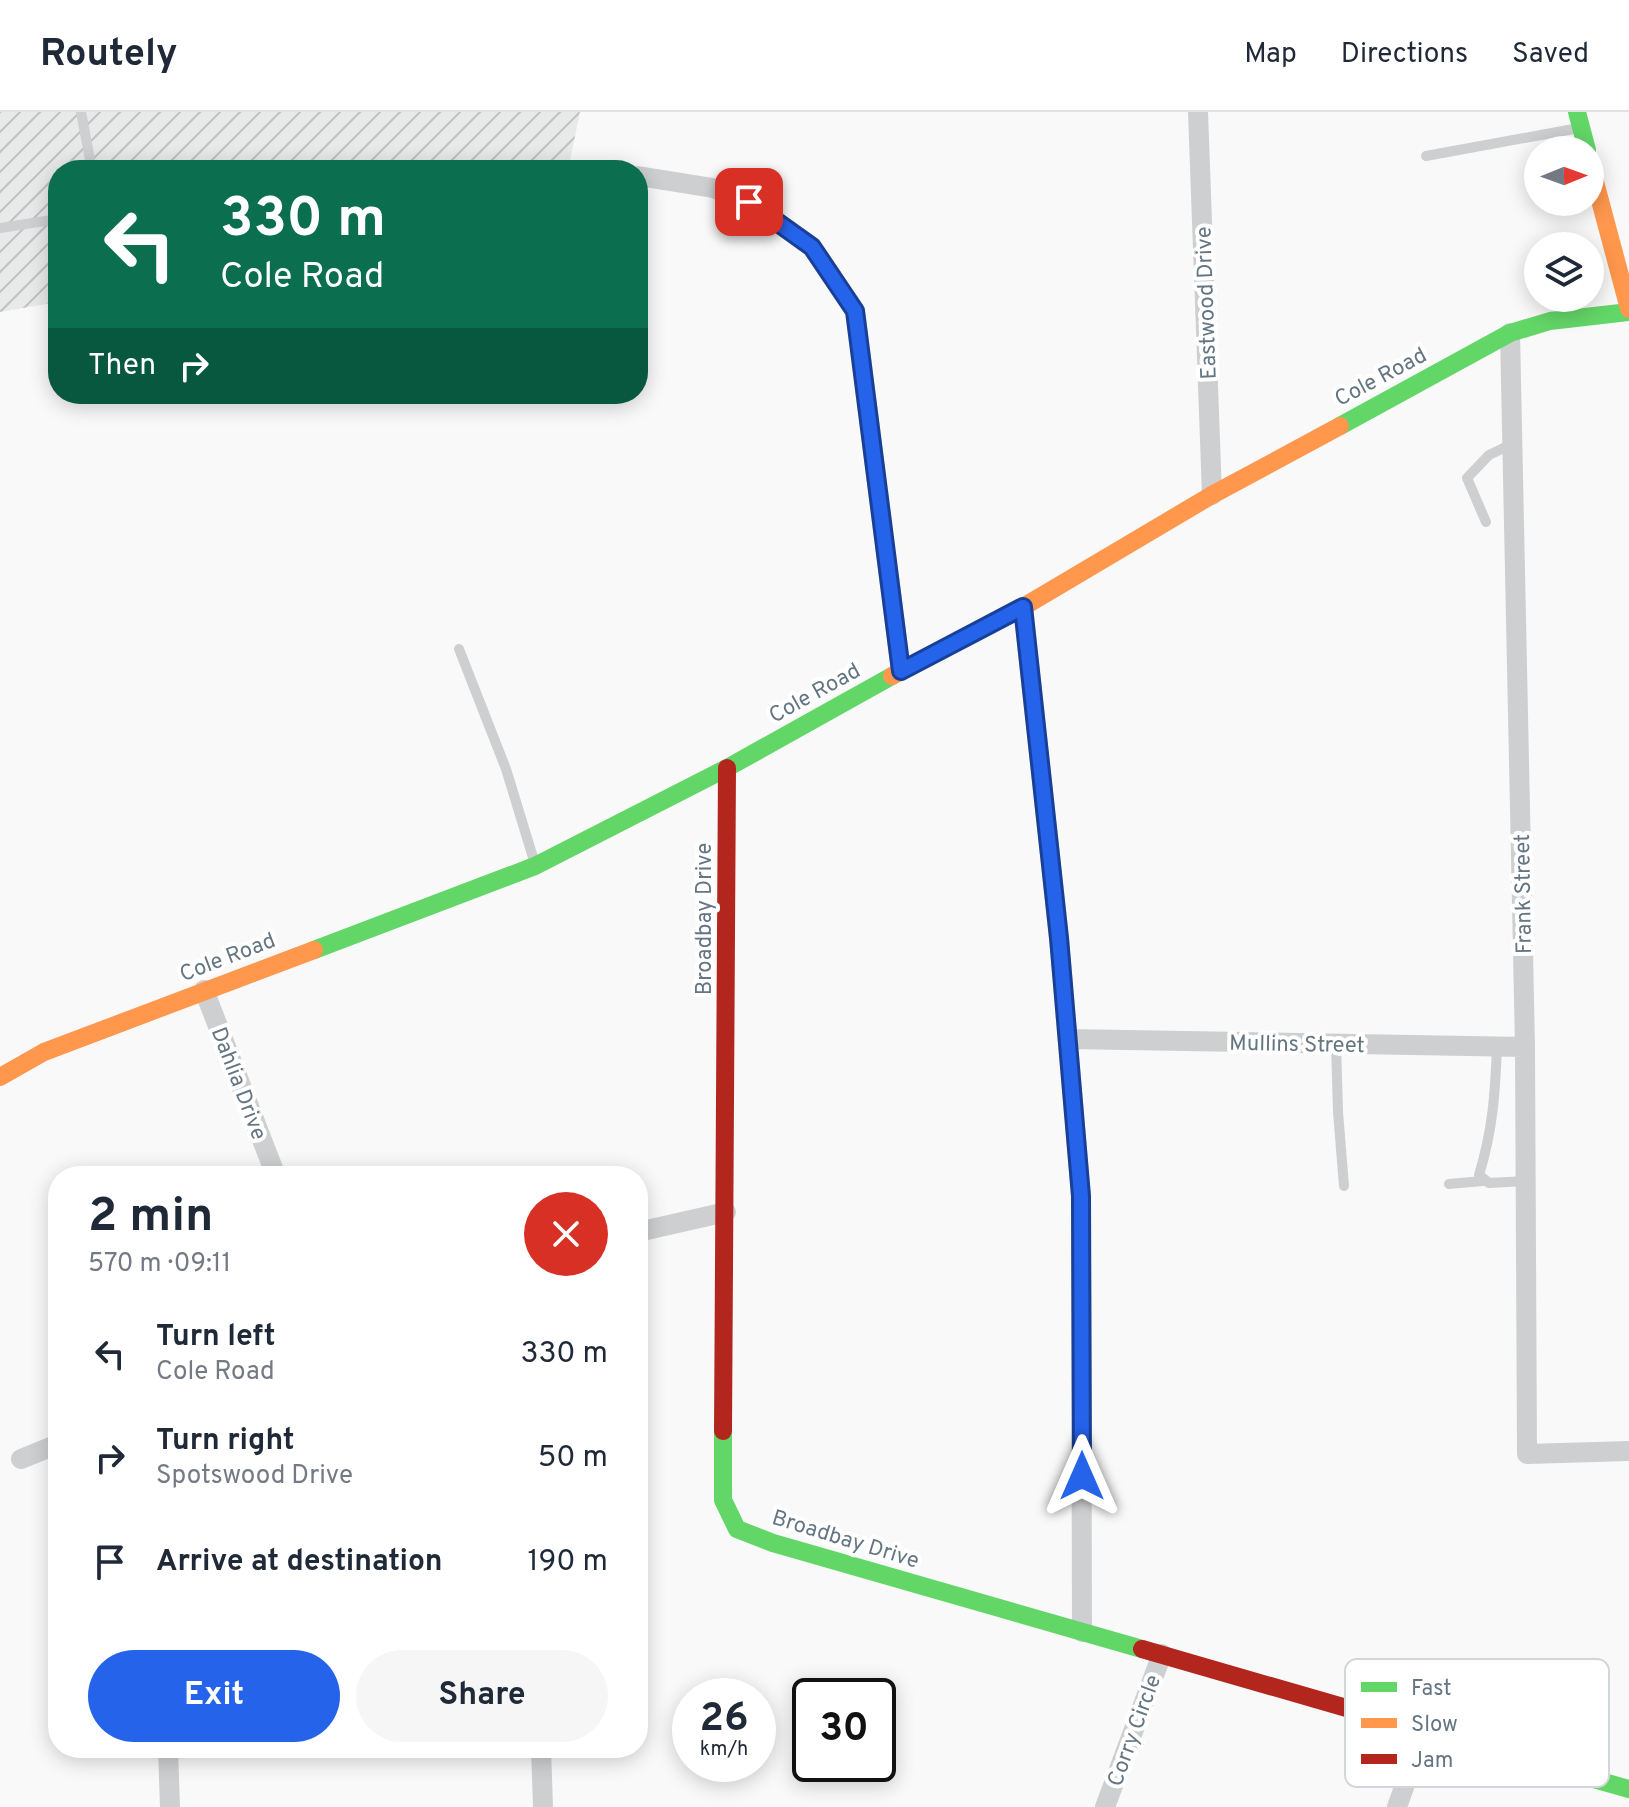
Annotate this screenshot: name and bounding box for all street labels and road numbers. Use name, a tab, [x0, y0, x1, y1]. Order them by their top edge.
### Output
street label: Eastwood Drive	[1191, 226, 1224, 380]
street label: Cole Road	[1331, 343, 1432, 414]
street label: Cole Road	[765, 658, 866, 730]
street label: Frank Street	[1510, 833, 1539, 954]
street label: Broadbay Drive	[692, 843, 719, 995]
street label: Cole Road	[176, 928, 280, 989]
street label: Dahlia Drive	[204, 1024, 272, 1144]
street label: Mullins Street	[1229, 1031, 1365, 1060]
street label: Broadbay Drive	[768, 1505, 922, 1576]
street label: Corry Circle	[1103, 1671, 1168, 1790]

